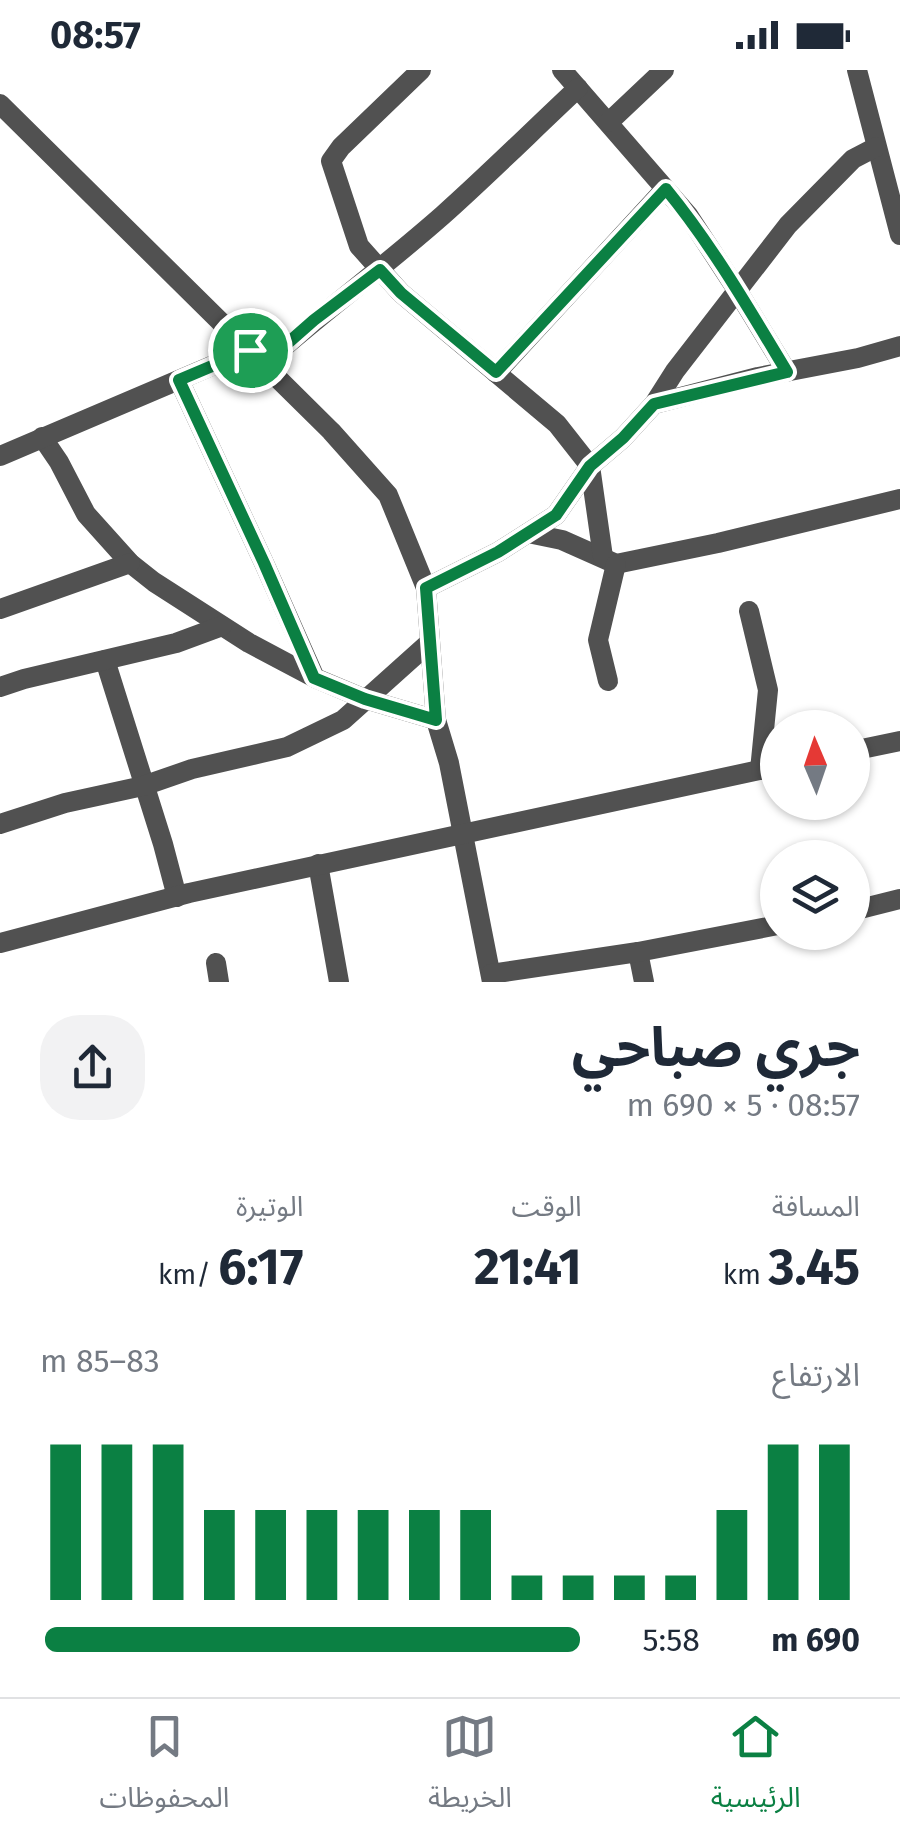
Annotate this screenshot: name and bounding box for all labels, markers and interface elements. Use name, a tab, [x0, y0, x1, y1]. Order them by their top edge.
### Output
text: 08:57	[50, 12, 141, 58]
pin	[208, 308, 293, 393]
icon: arrive	[223, 323, 278, 378]
north arrow	[760, 710, 870, 820]
map controls	[760, 710, 870, 950]
button: layers	[760, 840, 870, 950]
button: share	[40, 1015, 145, 1120]
text: جري صباحي	[572, 1015, 860, 1081]
text: 08:57 · 5 × 690 m	[626, 1086, 860, 1124]
text: الوتيرة	[236, 1190, 303, 1223]
text: الوقت	[511, 1190, 582, 1223]
text: المسافة	[772, 1190, 860, 1223]
text: 6:17	[218, 1237, 303, 1297]
text: 21:41	[474, 1237, 582, 1297]
text: 3.45	[769, 1237, 860, 1297]
text: /km	[158, 1258, 218, 1291]
text: km	[723, 1258, 769, 1291]
text: 83–85 m	[40, 1342, 160, 1380]
text: الارتفاع	[772, 1356, 860, 1394]
text: 5:58	[642, 1621, 700, 1659]
text: 690 m	[771, 1621, 860, 1659]
tab: المحفوظات	[99, 1709, 229, 1828]
tab: الخريطة	[428, 1709, 512, 1828]
tab: الرئيسية	[711, 1709, 801, 1828]

